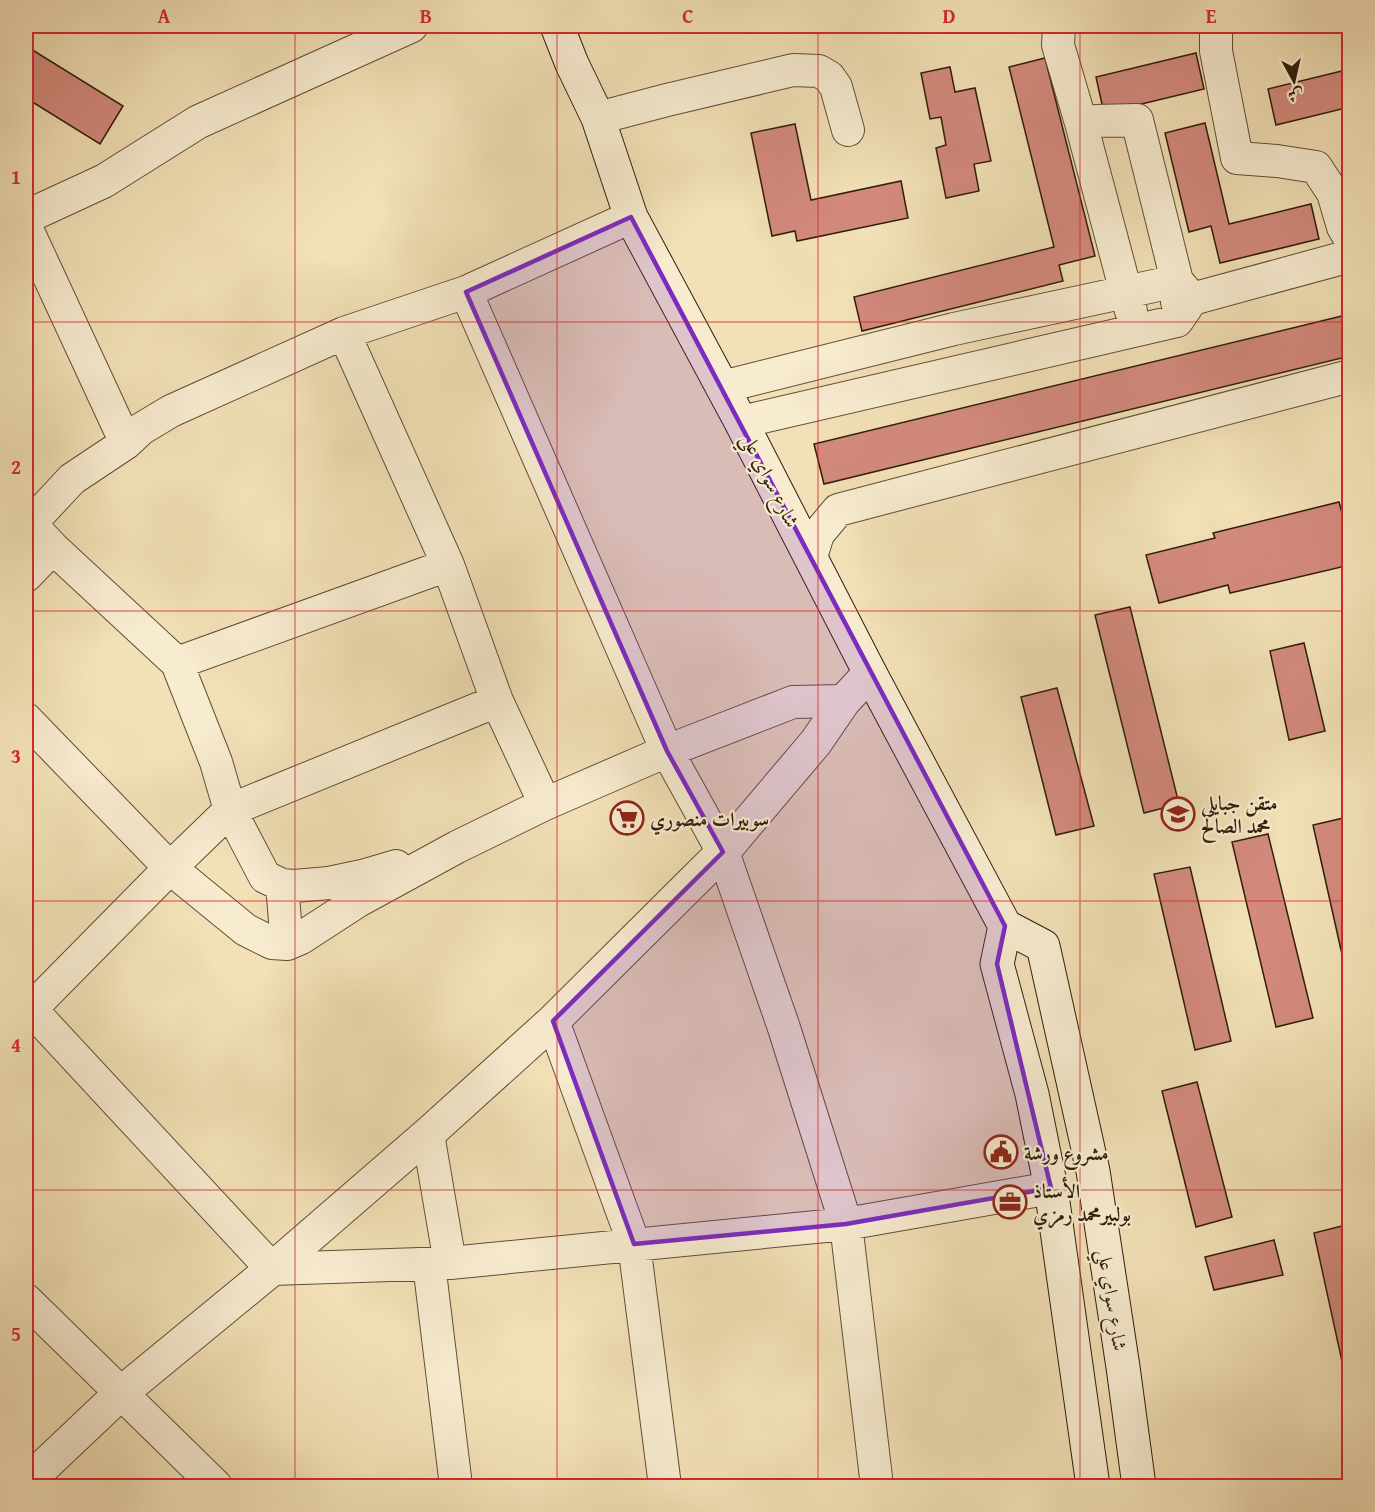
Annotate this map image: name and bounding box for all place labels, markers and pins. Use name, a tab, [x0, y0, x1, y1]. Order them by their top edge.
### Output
place label: متقن جبايلي محمد الصالح	[1200, 788, 1278, 843]
school or university icon: متقن جبايلي محمد الصالح	[1160, 796, 1196, 832]
supermarket icon: سوبيرات منصوري	[609, 800, 645, 836]
place label: سوبيرات منصوري	[650, 804, 769, 836]
public building icon: مشروع ورشة	[983, 1134, 1019, 1170]
place label: مشروع ورشة	[1024, 1138, 1109, 1170]
place label: الأستاذ بولبيرمحمد رمزي	[1033, 1176, 1131, 1231]
office icon: الأستاذ بولبيرمحمد رمزي	[992, 1184, 1028, 1220]

